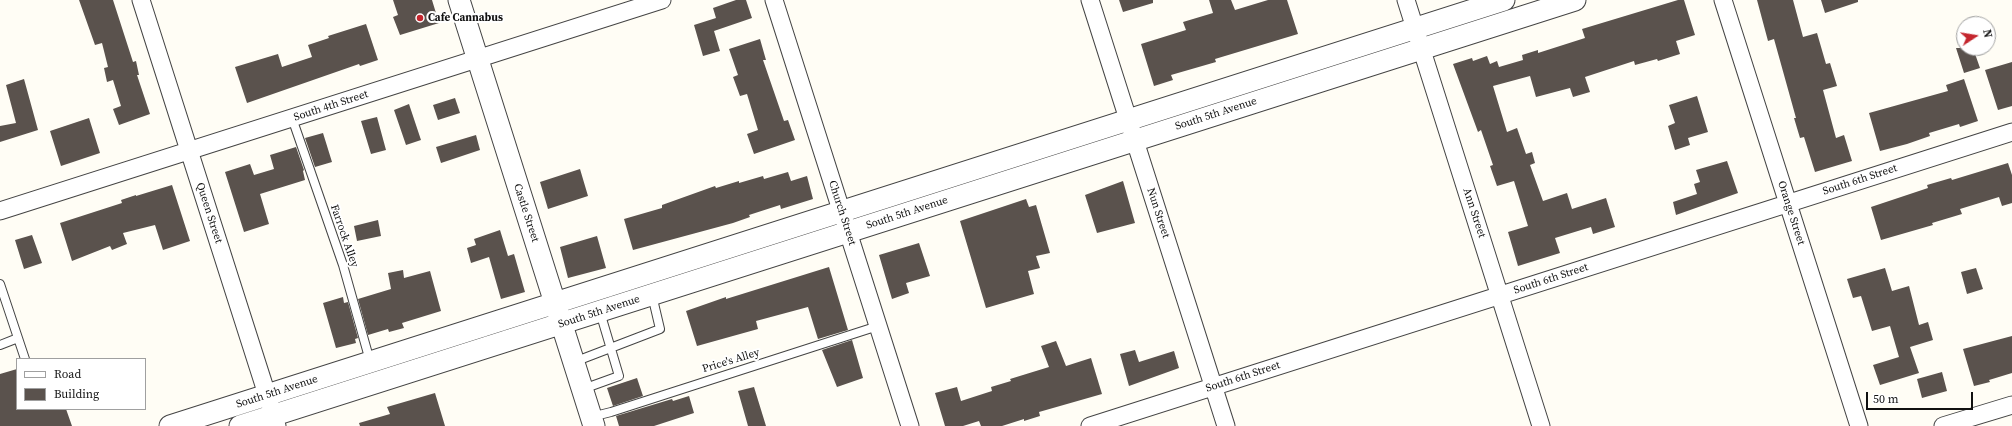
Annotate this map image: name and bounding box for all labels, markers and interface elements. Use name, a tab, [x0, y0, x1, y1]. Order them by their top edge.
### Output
place label: Cafe Cannabus	[428, 11, 503, 25]
marker: Cafe Cannabus	[415, 13, 425, 23]
north arrow	[1956, 16, 1996, 56]
text: N	[1979, 28, 1995, 39]
street label: South 4th Street	[292, 88, 370, 124]
street label: South 5th Avenue	[1174, 95, 1258, 133]
street label: South 6th Street	[1821, 162, 1899, 198]
street label: Church Street	[825, 179, 859, 247]
street label: Orange Street	[1774, 179, 1808, 247]
street label: Queen Street	[193, 181, 225, 245]
street label: Castle Street	[510, 182, 542, 244]
street label: Nun Street	[1144, 186, 1172, 240]
street label: Ann Street	[1460, 186, 1488, 240]
street label: South 5th Avenue	[865, 194, 949, 232]
street label: Farrock Alley	[327, 203, 361, 269]
street label: South 6th Street	[1512, 261, 1590, 297]
street label: South 5th Avenue	[557, 293, 641, 331]
street label: Price's Alley	[701, 346, 761, 376]
legend	[16, 358, 146, 410]
street label: South 6th Street	[1204, 359, 1282, 395]
text: Road	[54, 366, 81, 382]
street label: South 5th Avenue	[235, 373, 319, 411]
scale bar	[1868, 384, 1975, 410]
text: Building	[54, 386, 99, 402]
text: 50 m	[1873, 391, 1899, 407]

